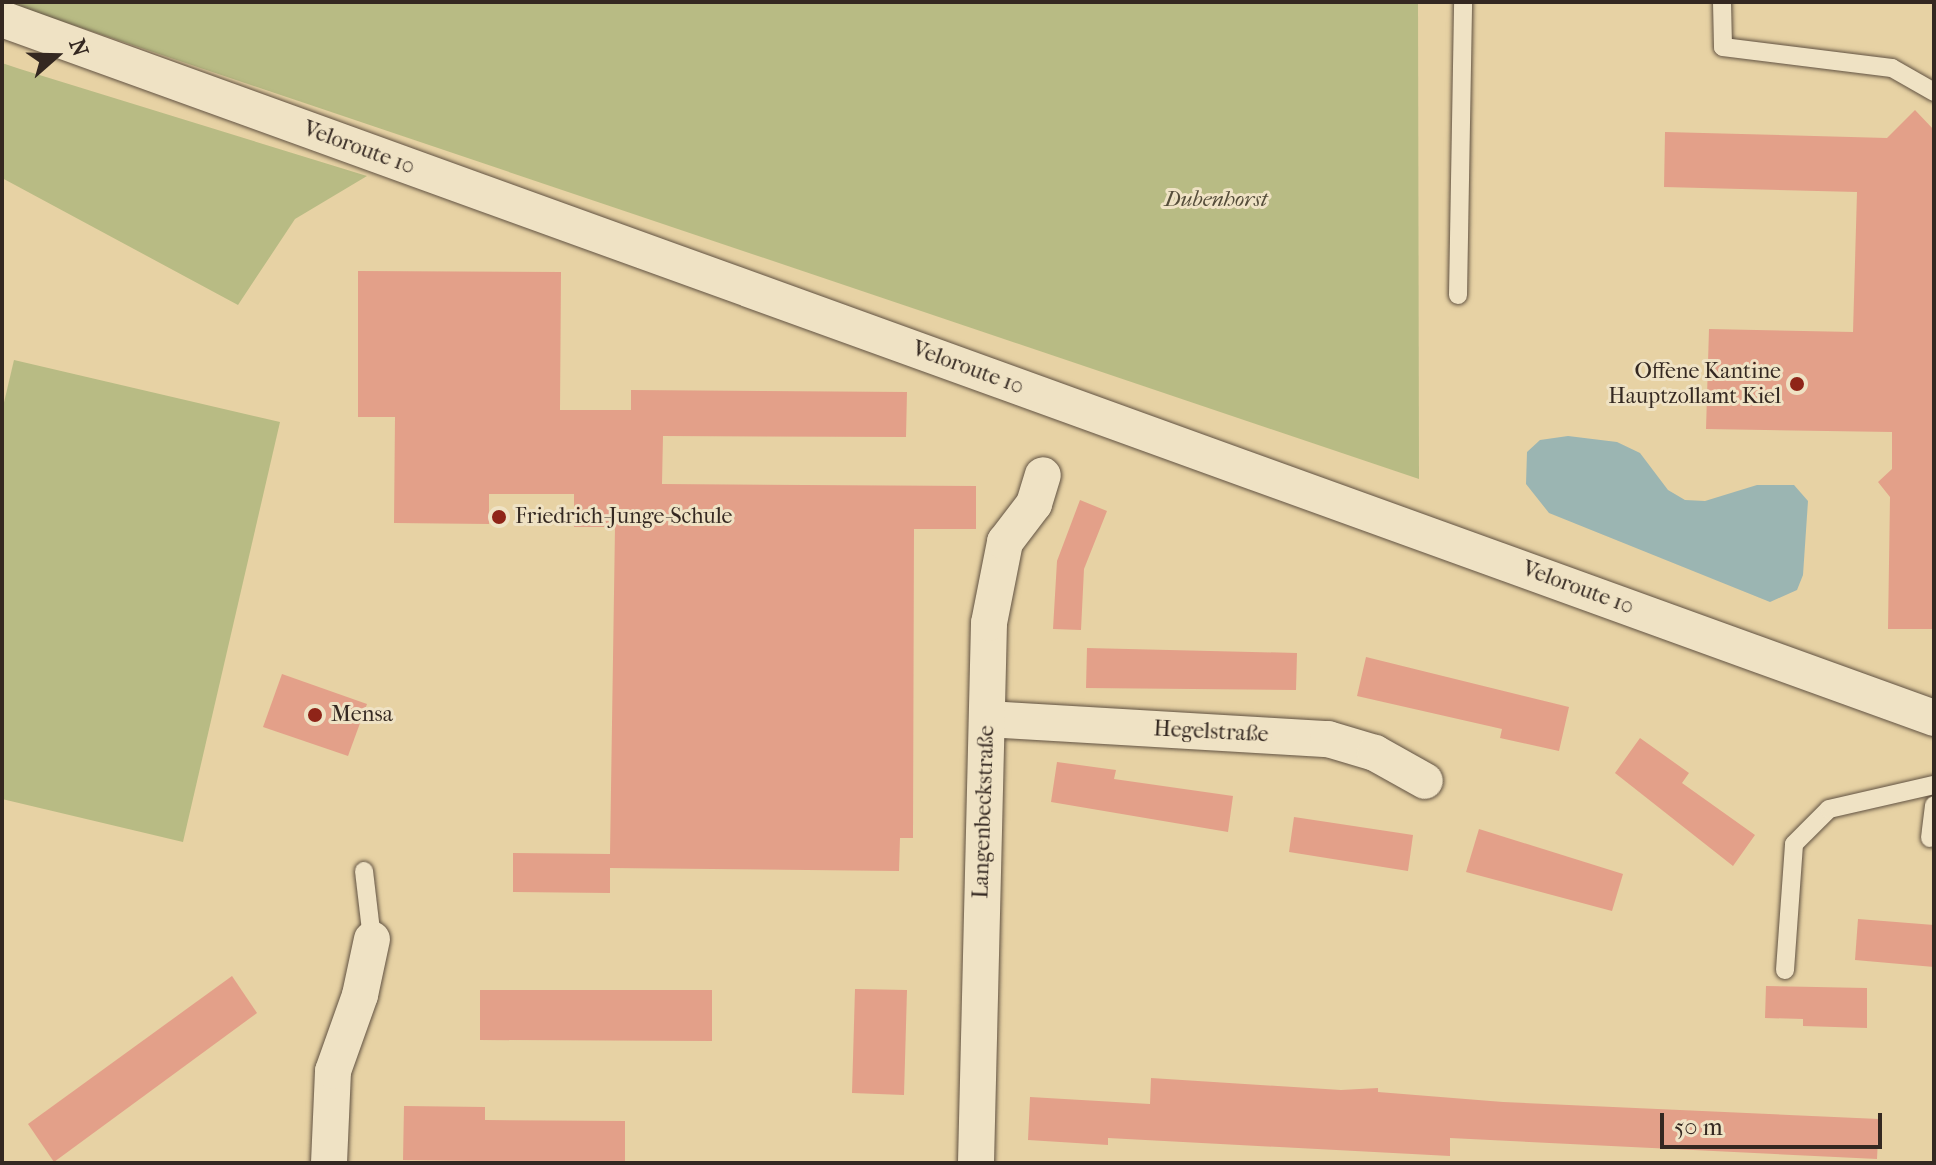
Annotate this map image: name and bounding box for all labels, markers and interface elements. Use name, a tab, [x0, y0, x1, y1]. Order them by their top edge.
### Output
north arrow	[16, 16, 96, 96]
text: N	[63, 35, 94, 60]
street label: Veloroute 10	[300, 116, 418, 180]
park label: Dubenhorst	[1164, 187, 1268, 213]
street label: Veloroute 10	[909, 336, 1027, 400]
place label: Offene Kantine Hauptzollamt Kiel	[1608, 358, 1781, 410]
marker: Offene Kantine Hauptzollamt Kiel	[1788, 375, 1806, 393]
place label: Friedrich-Junge-Schule	[515, 504, 732, 530]
marker: Friedrich-Junge-Schule	[490, 508, 508, 526]
street label: Veloroute 10	[1519, 556, 1637, 620]
place label: Mensa	[331, 702, 393, 728]
marker: Mensa	[306, 706, 324, 724]
street label: Hegelstraße	[1153, 716, 1269, 748]
street label: Langenbeckstraße	[968, 725, 1000, 899]
scale bar	[1664, 1097, 1886, 1147]
text: 50 m	[1674, 1113, 1723, 1141]

